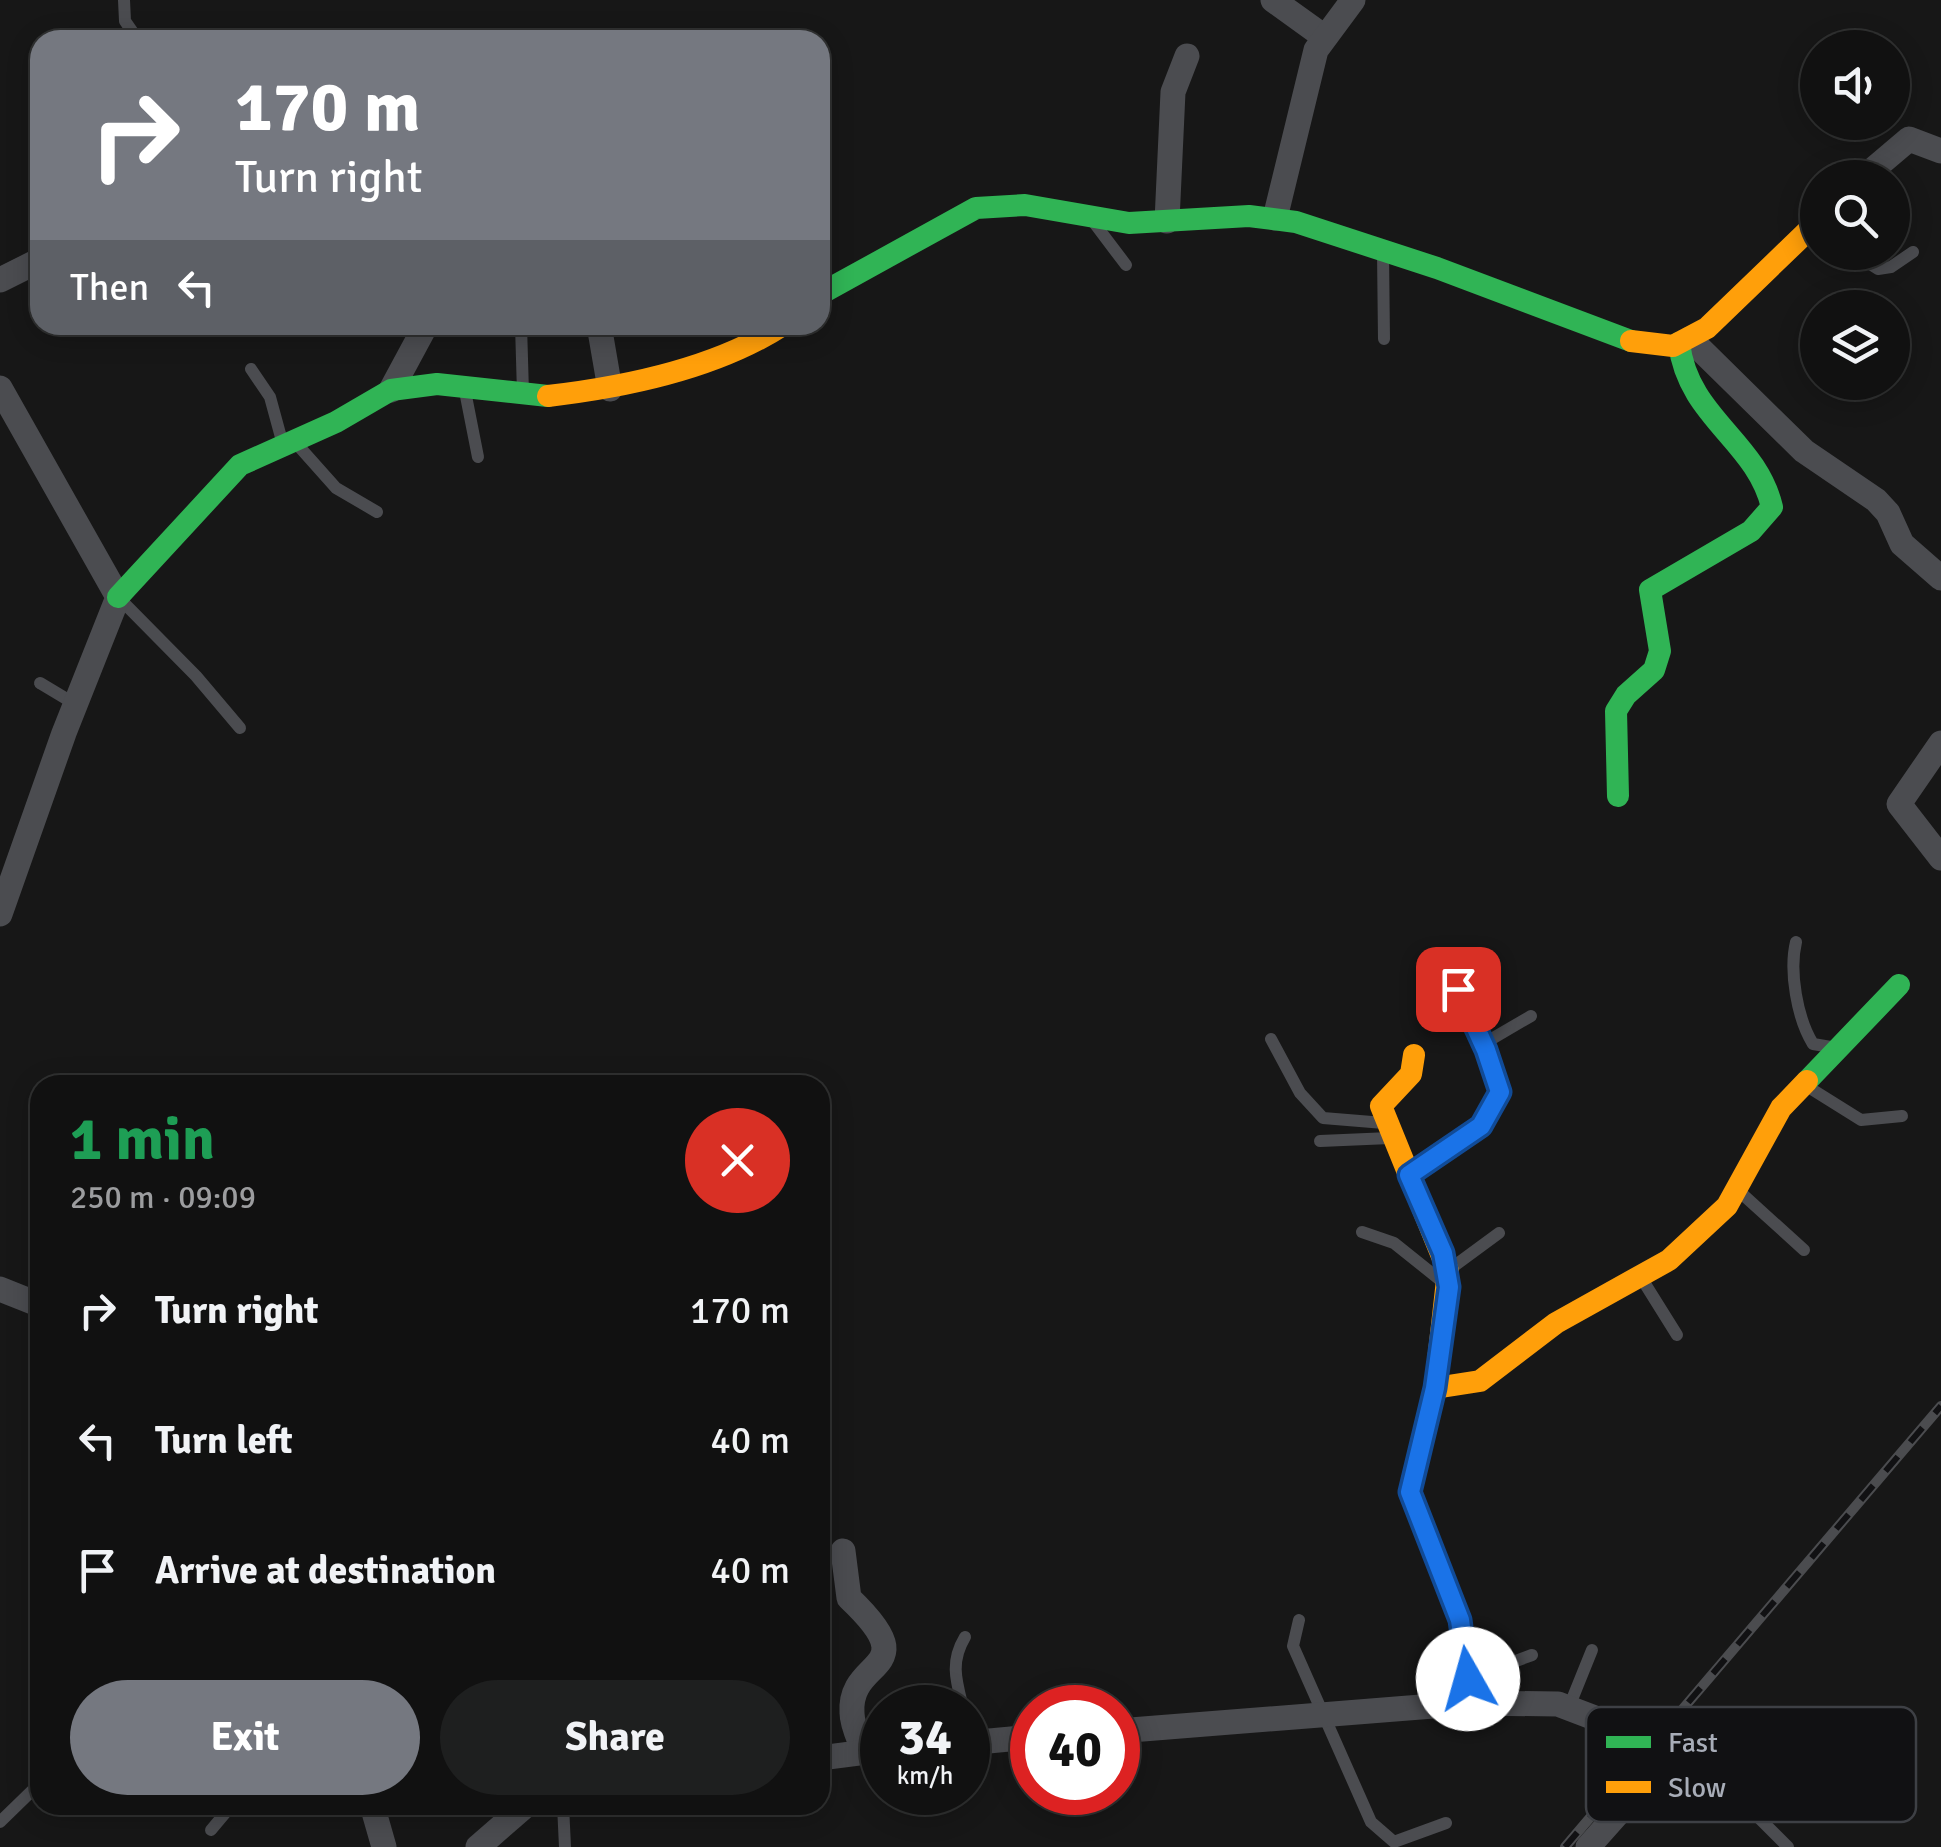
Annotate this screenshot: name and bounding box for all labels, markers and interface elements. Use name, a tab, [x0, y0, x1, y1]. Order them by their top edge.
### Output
map controls	[1800, 30, 1910, 400]
button: sound	[1800, 30, 1910, 140]
text: 170 m	[235, 64, 420, 150]
icon: right	[70, 70, 200, 200]
text: Turn right	[235, 150, 423, 205]
button: search	[1800, 160, 1910, 270]
icon: left	[169, 260, 224, 315]
text: Then	[70, 264, 149, 311]
button: layers	[1800, 290, 1910, 400]
pin	[1416, 947, 1501, 1032]
icon: arrive	[1431, 962, 1486, 1017]
text: 1 min	[70, 1103, 215, 1177]
button: close	[685, 1108, 790, 1213]
text: 250 m · 09:09	[70, 1178, 256, 1217]
icon: right	[70, 1283, 125, 1338]
text: Turn right	[155, 1287, 319, 1334]
text: 170 m	[690, 1287, 790, 1334]
icon: left	[70, 1413, 125, 1468]
text: Turn left	[155, 1417, 293, 1464]
text: 40 m	[710, 1417, 790, 1464]
icon: arrive	[70, 1543, 125, 1598]
text: Arrive at destination	[155, 1547, 496, 1594]
text: 40 m	[710, 1547, 790, 1594]
position arrow	[1416, 1627, 1520, 1731]
button: Exit	[70, 1680, 420, 1795]
button: Share	[440, 1680, 790, 1795]
speed limit sign: 40	[1010, 1685, 1140, 1815]
text: 34	[898, 1707, 952, 1769]
legend	[1586, 1707, 1916, 1822]
text: Fast	[1668, 1726, 1718, 1760]
text: km/h	[897, 1760, 953, 1791]
text: Slow	[1668, 1771, 1726, 1805]

